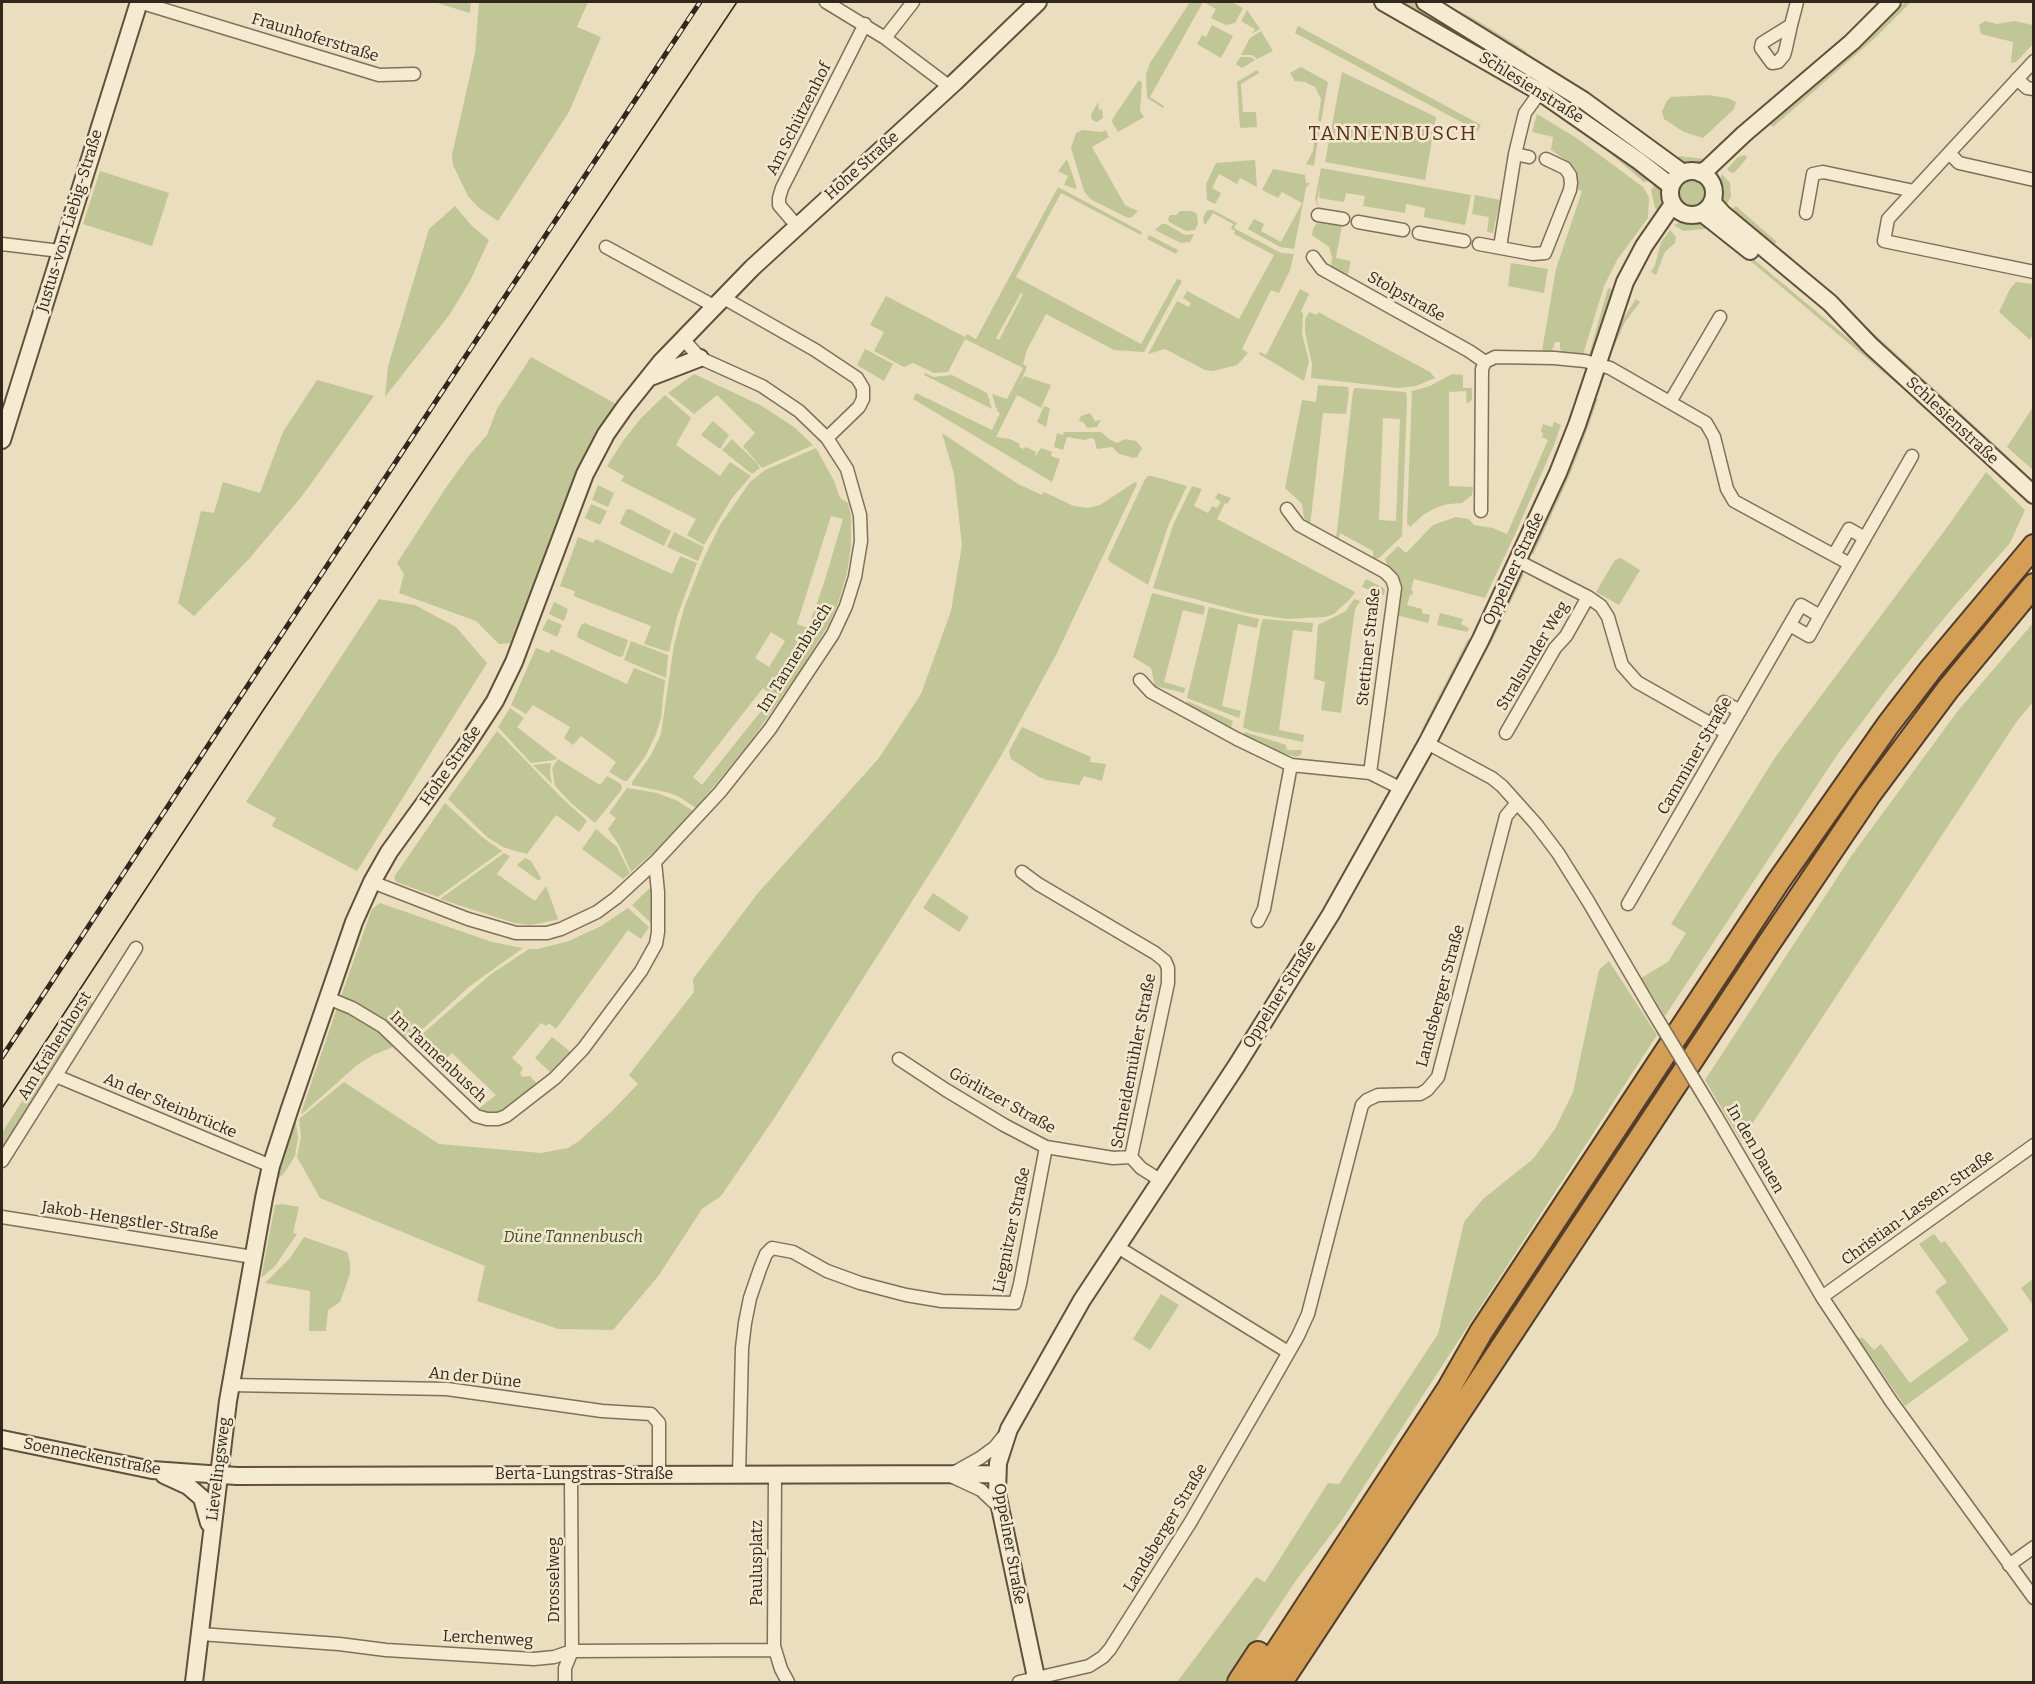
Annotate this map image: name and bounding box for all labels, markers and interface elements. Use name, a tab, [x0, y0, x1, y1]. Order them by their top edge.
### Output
street label: Fraunhoferstraße	[249, 10, 381, 66]
street label: Schlesienstraße	[1475, 48, 1587, 128]
street label: Am Schützenhof	[762, 60, 836, 178]
district label: TANNENBUSCH	[1309, 122, 1477, 146]
street label: Justus-von-Liebig-Straße	[33, 127, 107, 315]
street label: Hohe Straße	[821, 128, 903, 204]
street label: Stolpstraße	[1364, 268, 1448, 326]
street label: Schlesienstraße	[1902, 373, 2002, 469]
street label: Oppelner Straße	[1479, 509, 1549, 629]
street label: Stettiner Straße	[1353, 587, 1385, 707]
street label: Stralsunder Weg	[1493, 598, 1573, 714]
street label: Im Tannenbusch	[754, 600, 836, 716]
street label: Camminer Straße	[1654, 694, 1736, 818]
street label: Hohe Straße	[416, 722, 486, 810]
street label: Landsberger Straße	[1413, 923, 1469, 1069]
street label: Oppelner Straße	[1239, 938, 1321, 1052]
street label: Schneidemühler Straße	[1108, 972, 1160, 1150]
street label: Am Krähenhorst	[14, 988, 96, 1104]
street label: Im Tannenbusch	[386, 1007, 490, 1107]
street label: Görlitzer Straße	[945, 1064, 1059, 1138]
street label: An der Steinbrücke	[101, 1069, 239, 1143]
street label: In den Dauen	[1722, 1101, 1788, 1197]
street label: Christian-Lassen-Straße	[1838, 1146, 1998, 1270]
street label: Liegnitzer Straße	[989, 1166, 1035, 1294]
street label: Jakob-Hengstler-Straße	[40, 1198, 220, 1244]
park label: Düne Tannenbusch	[503, 1228, 643, 1248]
street label: An der Düne	[428, 1364, 522, 1392]
street label: Lievelingsweg	[203, 1416, 235, 1522]
street label: Soenneckenstraße	[22, 1434, 162, 1480]
street label: Landsberger Straße	[1120, 1460, 1212, 1596]
street label: Berta-Lungstras-Straße	[495, 1465, 673, 1485]
street label: Oppelner Straße	[989, 1482, 1029, 1606]
street label: Paulusplatz	[748, 1520, 768, 1606]
street label: Drosselweg	[545, 1537, 565, 1623]
street label: Lerchenweg	[442, 1627, 534, 1651]

